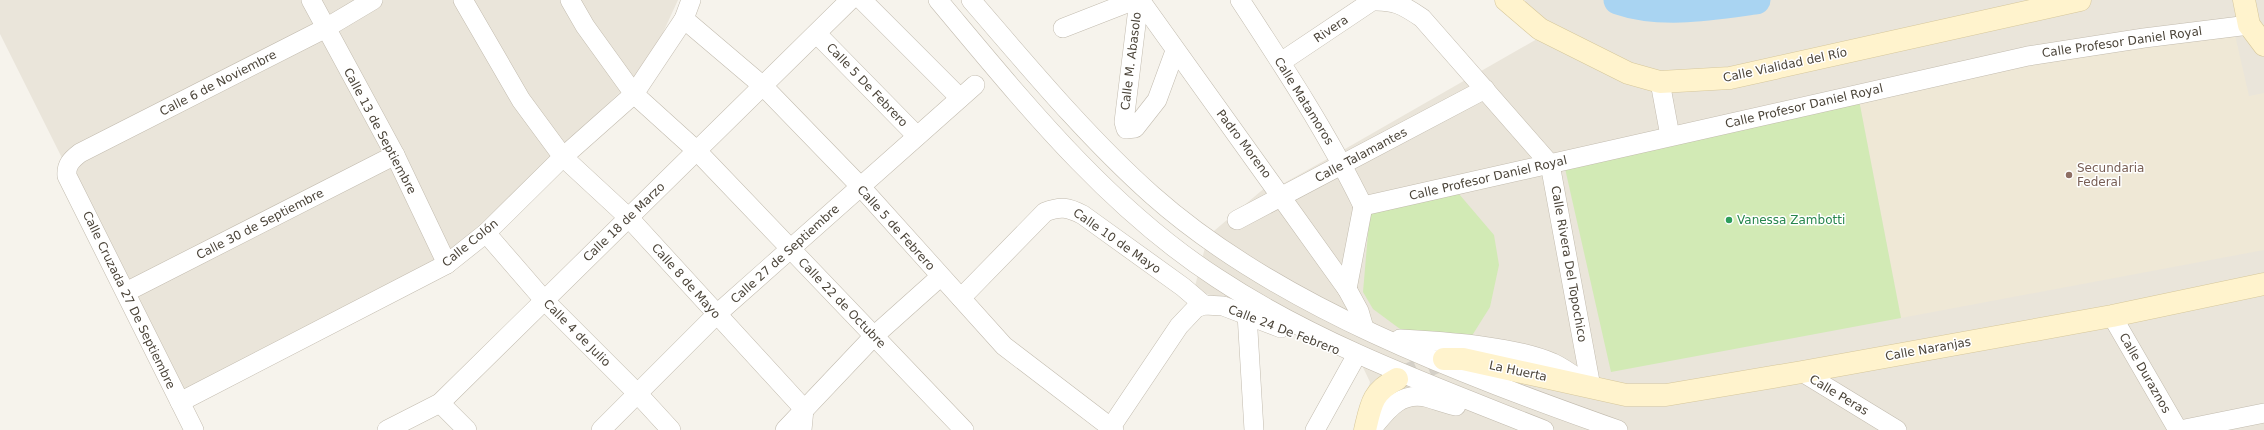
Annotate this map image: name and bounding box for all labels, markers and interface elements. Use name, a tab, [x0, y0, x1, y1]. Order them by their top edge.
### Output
street label: Calle M. Abasolo	[1118, 11, 1144, 111]
street label: Rivera	[1311, 12, 1351, 46]
street label: Calle Profesor Daniel Royal	[2041, 24, 2203, 60]
street label: Calle 5 De Febrero	[823, 40, 911, 130]
street label: Calle Vialidad del Río	[1722, 45, 1848, 85]
street label: Calle 6 de Noviembre	[157, 47, 279, 119]
street label: Calle Matamoros	[1271, 55, 1337, 147]
street label: Calle 13 de Septiembre	[341, 66, 419, 196]
street label: Calle Profesor Daniel Royal	[1724, 81, 1884, 131]
street label: Padro Moreno	[1214, 107, 1274, 181]
street label: Calle Talamantes	[1313, 125, 1409, 185]
street label: Calle Profesor Daniel Royal	[1408, 153, 1568, 203]
place label: Secundaria Federal	[2077, 161, 2144, 189]
marker: Secundaria Federal	[2064, 170, 2074, 180]
street label: Calle 18 de Marzo	[580, 180, 668, 264]
street label: Calle 5 de Febrero	[854, 183, 938, 273]
street label: Calle Rivera Del Topochico	[1548, 185, 1590, 343]
street label: Calle 30 de Septiembre	[194, 186, 326, 262]
street label: Calle 27 de Septiembre	[728, 202, 842, 306]
street label: Calle 10 de Mayo	[1071, 206, 1163, 276]
street label: Calle Cruzada 27 De Septiembre	[80, 209, 178, 391]
place label: Vanessa Zambotti	[1737, 213, 1845, 227]
marker: Vanessa Zambotti	[1724, 215, 1734, 225]
street label: Calle Colón	[439, 216, 501, 270]
street label: Calle 8 de Mayo	[649, 241, 723, 321]
street label: Calle 22 de Octubre	[795, 255, 889, 351]
street label: Calle 4 de Julio	[541, 297, 613, 369]
street label: Calle 24 De Febrero	[1226, 302, 1342, 358]
street label: Calle Duraznos	[2116, 330, 2174, 416]
street label: Calle Naranjas	[1884, 335, 1972, 363]
street label: La Huerta	[1488, 358, 1548, 384]
street label: Calle Peras	[1807, 372, 1871, 418]

